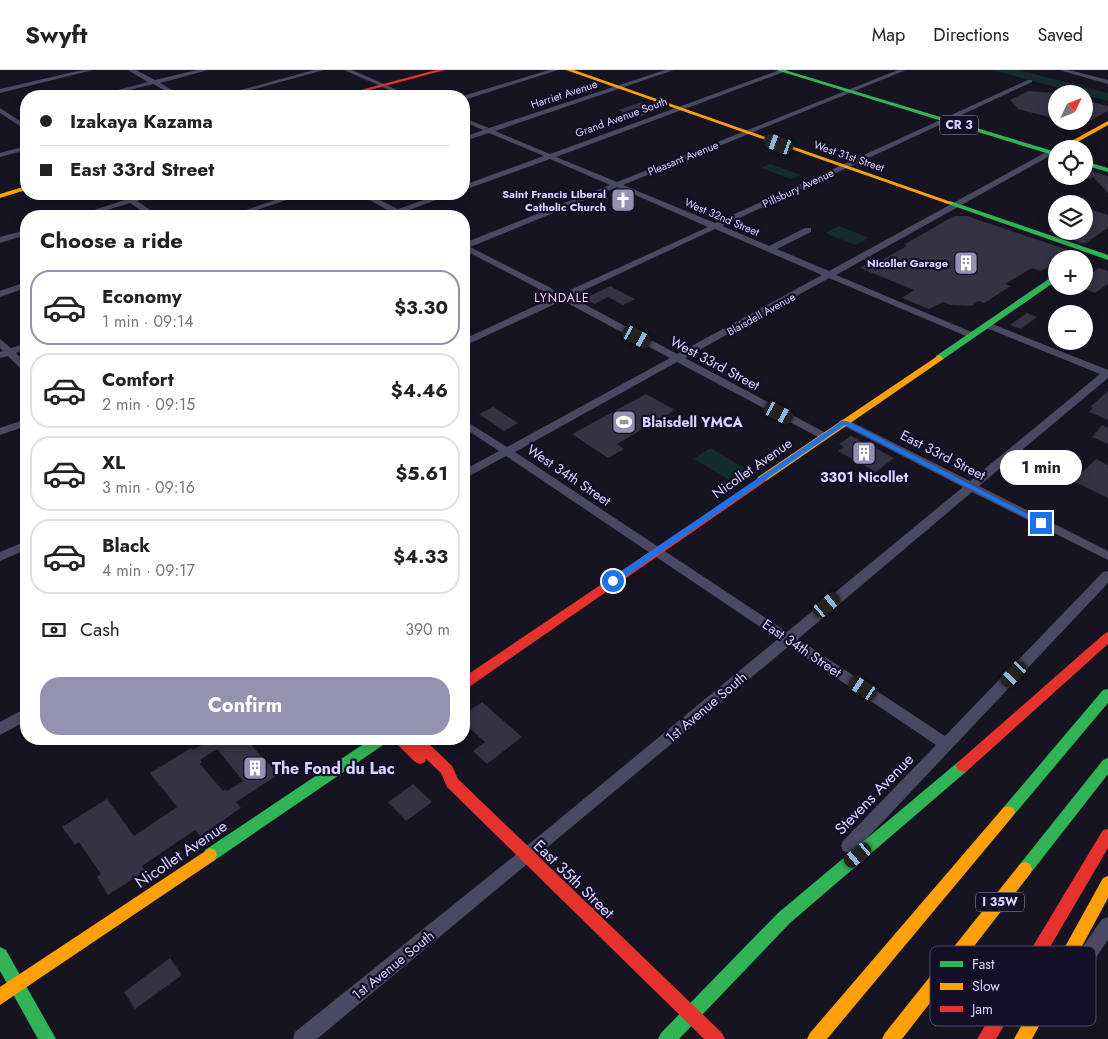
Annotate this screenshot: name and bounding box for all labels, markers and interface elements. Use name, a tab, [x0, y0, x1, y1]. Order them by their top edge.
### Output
text: Swyft	[25, 17, 87, 52]
text: Map	[872, 22, 905, 48]
text: Directions	[933, 22, 1009, 48]
text: Saved	[1037, 22, 1083, 48]
street label: Harriet Avenue	[529, 76, 600, 112]
north arrow	[1048, 85, 1092, 130]
map controls	[1048, 85, 1093, 350]
street label: Grand Avenue South	[573, 93, 669, 141]
text: Izakaya Kazama	[70, 108, 213, 135]
road number: CR 3	[940, 116, 978, 134]
car	[762, 132, 795, 156]
street label: Pleasant Avenue	[645, 136, 721, 180]
street label: West 31st Street	[812, 136, 887, 176]
button: locate	[1048, 140, 1093, 185]
text: East 33rd Street	[70, 156, 214, 183]
street label: Pillsbury Avenue	[760, 164, 837, 212]
place label: Saint Francis Liberal Catholic Church	[502, 186, 606, 215]
church icon: Saint Francis Liberal Catholic Church	[610, 187, 636, 213]
street label: West 32nd Street	[682, 194, 762, 240]
button: layers	[1048, 195, 1093, 240]
text: Choose a ride	[40, 224, 183, 256]
building icon: Nicollet Garage	[953, 250, 979, 276]
button: +	[1048, 250, 1093, 295]
place label: Nicollet Garage	[867, 255, 948, 271]
text: Economy	[102, 283, 182, 310]
icon: car	[42, 285, 87, 330]
street label: Blaisdell Avenue	[724, 288, 798, 339]
district label: LYNDALE	[534, 289, 590, 307]
text: $3.30	[394, 294, 448, 321]
button: −	[1048, 305, 1093, 350]
text: 1 min · 09:14	[102, 310, 194, 333]
car	[620, 323, 653, 351]
street label: West 33rd Street	[667, 331, 764, 395]
text: Comfort	[102, 366, 174, 393]
icon: car	[42, 368, 87, 413]
text: $4.46	[391, 377, 448, 404]
text: 2 min · 09:15	[102, 393, 195, 416]
car	[762, 399, 795, 427]
sports icon: Blaisdell YMCA	[611, 409, 637, 435]
place label: Blaisdell YMCA	[642, 412, 744, 432]
street label: East 33rd Street	[897, 425, 990, 485]
street label: Nicollet Avenue	[708, 433, 796, 503]
street label: West 34th Street	[523, 440, 615, 511]
building icon: 3301 Nicollet	[851, 440, 877, 466]
text: XL	[102, 449, 125, 476]
callout: 1 min	[1000, 450, 1082, 486]
icon: car	[42, 451, 87, 496]
text: 1 min	[1021, 456, 1061, 479]
text: $5.61	[395, 460, 448, 487]
place label: 3301 Nicollet	[820, 467, 909, 487]
text: 3 min · 09:16	[102, 476, 195, 499]
route end	[1030, 512, 1052, 534]
text: Black	[102, 532, 150, 559]
icon: car	[42, 534, 87, 579]
text: $4.33	[393, 543, 448, 570]
text: 4 min · 09:17	[102, 559, 195, 582]
route start	[602, 570, 624, 592]
car	[810, 590, 843, 620]
street label: East 34th Street	[758, 614, 846, 682]
icon: cash	[40, 616, 68, 644]
text: Cash	[80, 616, 120, 643]
text: 390 m	[405, 618, 450, 641]
car	[998, 658, 1029, 690]
street label: 1st Avenue South	[661, 667, 751, 747]
car	[846, 673, 879, 703]
button: Confirm	[40, 677, 450, 735]
street label: Stevens Avenue	[829, 748, 919, 840]
building icon: The Fond du Lac	[242, 755, 268, 781]
place label: The Fond du Lac	[272, 757, 395, 780]
street label: Nicollet Avenue	[130, 815, 232, 893]
street label: East 35th Street	[528, 834, 620, 924]
car	[841, 840, 874, 870]
road number: I 35W	[976, 892, 1024, 912]
street label: 1st Avenue South	[348, 926, 438, 1004]
legend	[930, 946, 1096, 1026]
text: Fast	[972, 954, 995, 974]
text: Slow	[972, 976, 1000, 996]
text: Jam	[970, 999, 993, 1019]

